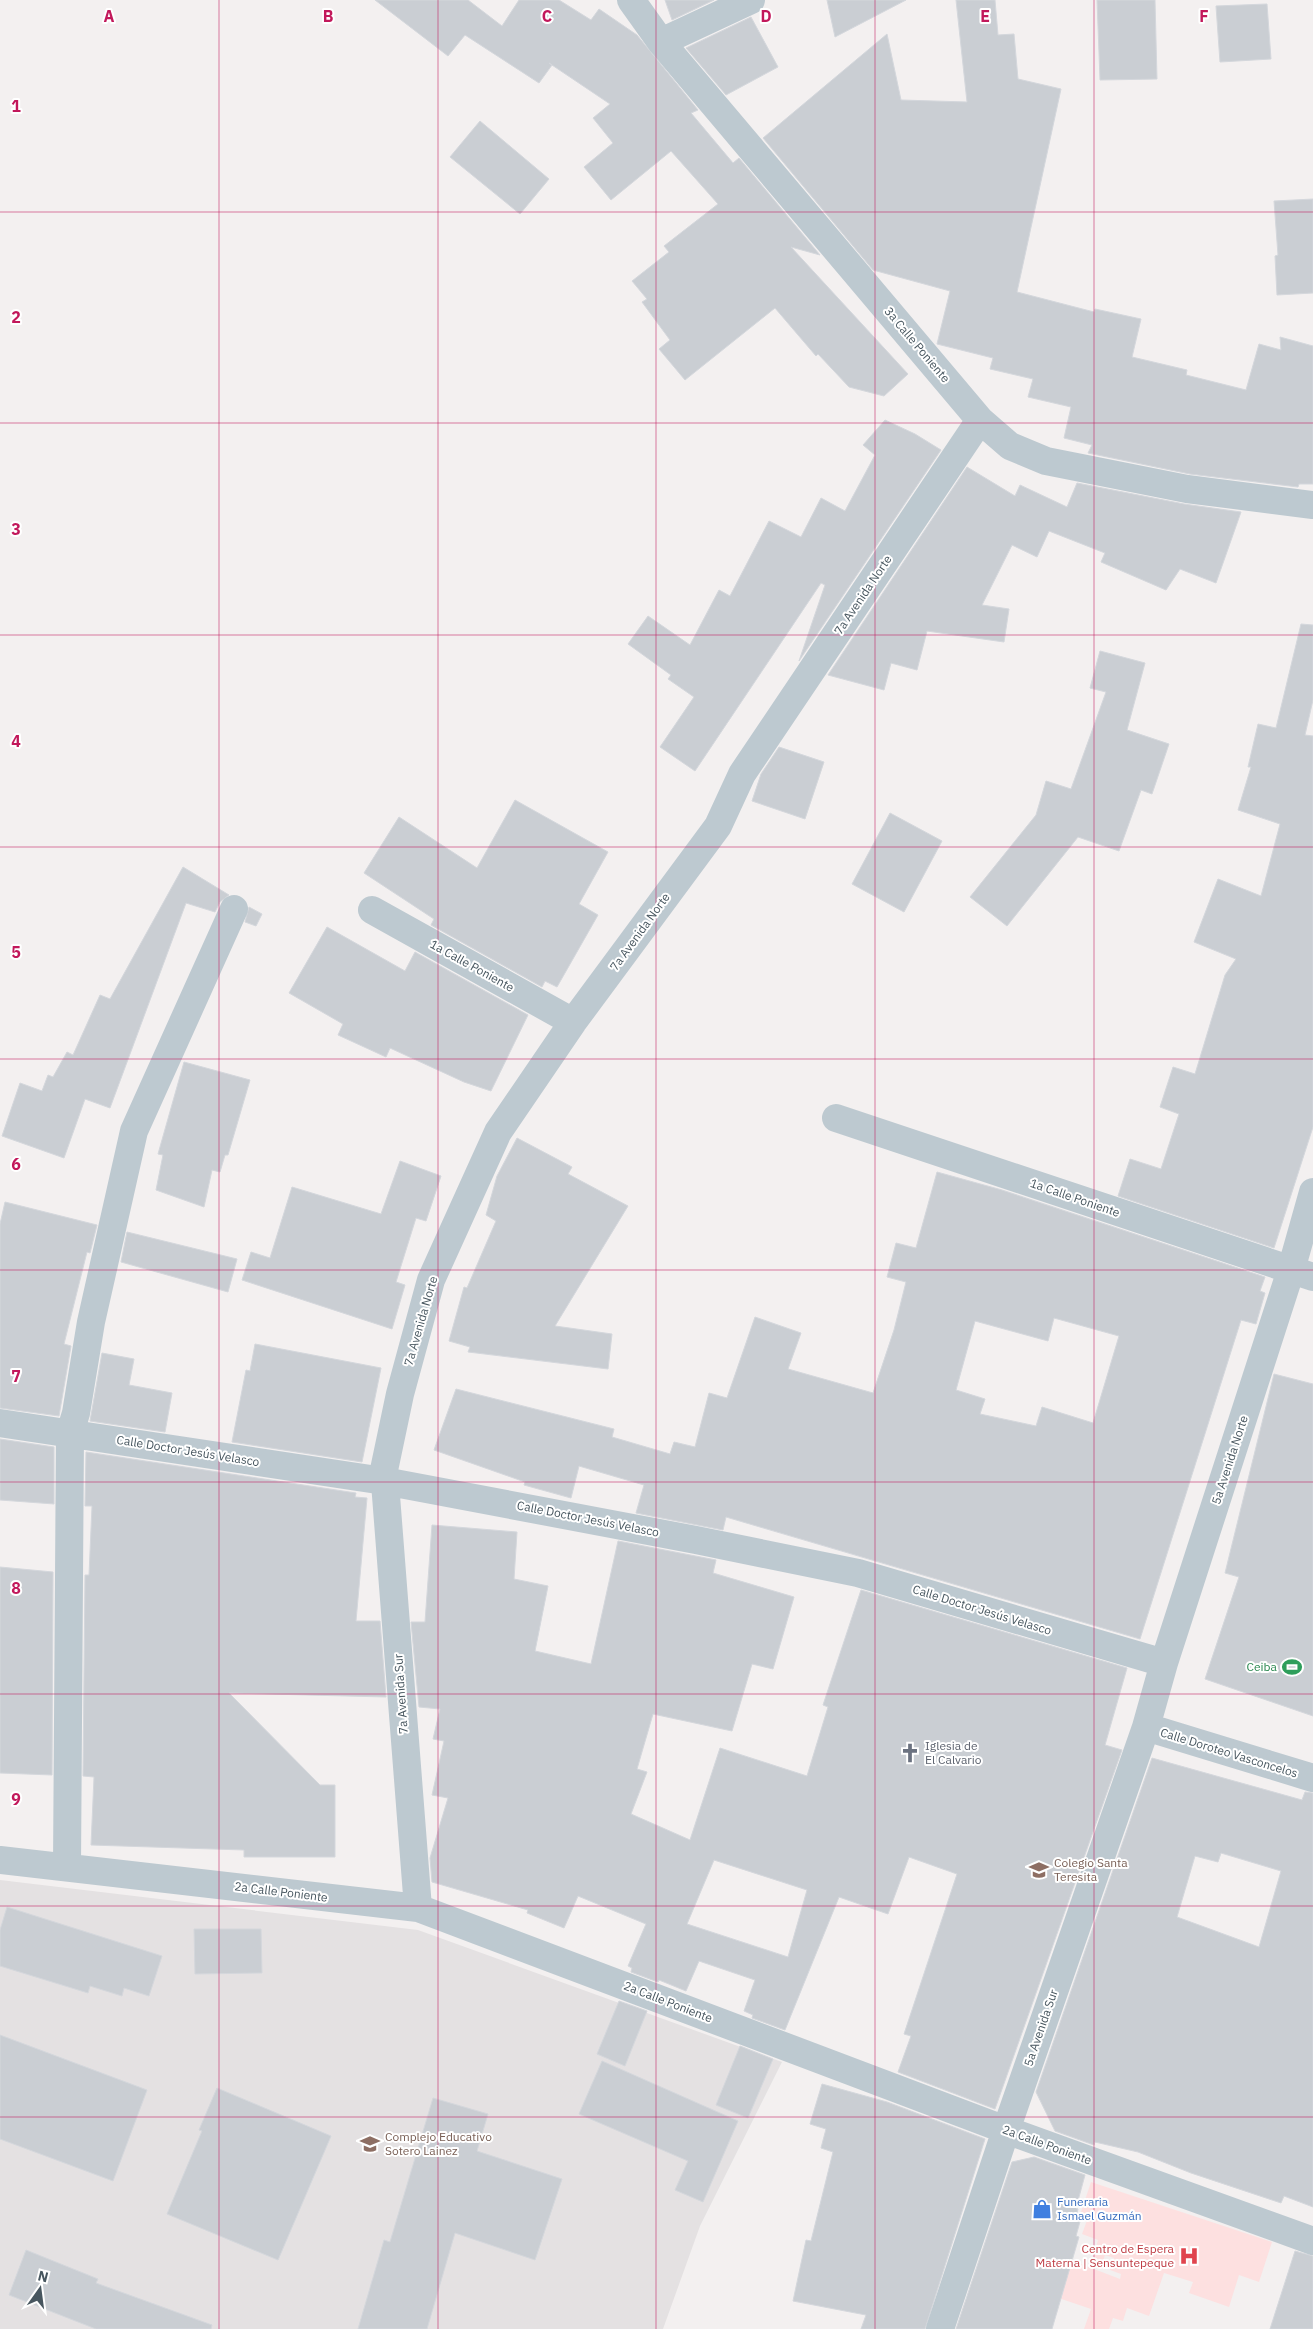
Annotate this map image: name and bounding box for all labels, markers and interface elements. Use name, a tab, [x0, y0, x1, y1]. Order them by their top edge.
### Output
text: A	[104, 6, 115, 26]
text: B	[323, 6, 334, 26]
text: C	[542, 6, 552, 26]
text: D	[760, 6, 772, 26]
text: E	[980, 6, 990, 26]
text: F	[1199, 6, 1209, 26]
text: 1	[11, 96, 21, 116]
street label: 3a Calle Poniente	[881, 304, 954, 386]
text: 2	[11, 307, 21, 327]
text: 3	[11, 519, 21, 539]
street label: 7a Avenida Norte	[830, 552, 895, 637]
text: 4	[11, 731, 21, 751]
street label: 7a Avenida Norte	[606, 889, 673, 974]
street label: 1a Calle Poniente	[428, 936, 517, 995]
text: 5	[11, 942, 21, 962]
text: 6	[11, 1154, 21, 1174]
street label: 1a Calle Poniente	[1028, 1175, 1122, 1220]
street label: 7a Avenida Norte	[401, 1274, 441, 1367]
text: 7	[11, 1366, 21, 1386]
street label: 5a Avenida Norte	[1208, 1413, 1251, 1506]
street label: Calle Doctor Jesús Velasco	[116, 1432, 261, 1469]
street label: Calle Doctor Jesús Velasco	[516, 1497, 661, 1540]
text: 8	[11, 1578, 21, 1598]
street label: Calle Doctor Jesús Velasco	[911, 1581, 1054, 1638]
street label: 7a Avenida Sur	[390, 1653, 411, 1735]
sports icon: Ceiba	[1281, 1656, 1303, 1678]
place label: Ceiba	[1247, 1659, 1278, 1674]
street label: Calle Doroteo Vasconcelos	[1159, 1724, 1300, 1781]
place label: Iglesia de El Calvario	[925, 1738, 982, 1767]
church icon: Iglesia de El Calvario	[899, 1742, 921, 1764]
text: 9	[11, 1789, 21, 1809]
place label: Colegio Santa Teresita	[1054, 1855, 1128, 1884]
school or university icon: Colegio Santa Teresita	[1028, 1859, 1050, 1881]
street label: 2a Calle Poniente	[234, 1878, 329, 1905]
street label: 2a Calle Poniente	[622, 1978, 715, 2026]
street label: 5a Avenida Sur	[1020, 1987, 1061, 2068]
street label: 2a Calle Poniente	[1000, 2121, 1094, 2168]
place label: Complejo Educativo Sotero Lainez	[385, 2129, 492, 2158]
school or university icon: Complejo Educativo Sotero Lainez	[359, 2133, 381, 2155]
place label: Funeraria Ismael Guzmán	[1057, 2194, 1142, 2223]
shop icon: Funeraria Ismael Guzmán	[1031, 2198, 1053, 2220]
place label: Centro de Espera Materna | Sensuntepeque	[1036, 2241, 1175, 2270]
hospital icon: Centro de Espera Materna | Sensuntepeque	[1178, 2245, 1200, 2267]
north arrow	[15, 2264, 65, 2314]
text: N	[36, 2266, 50, 2286]

